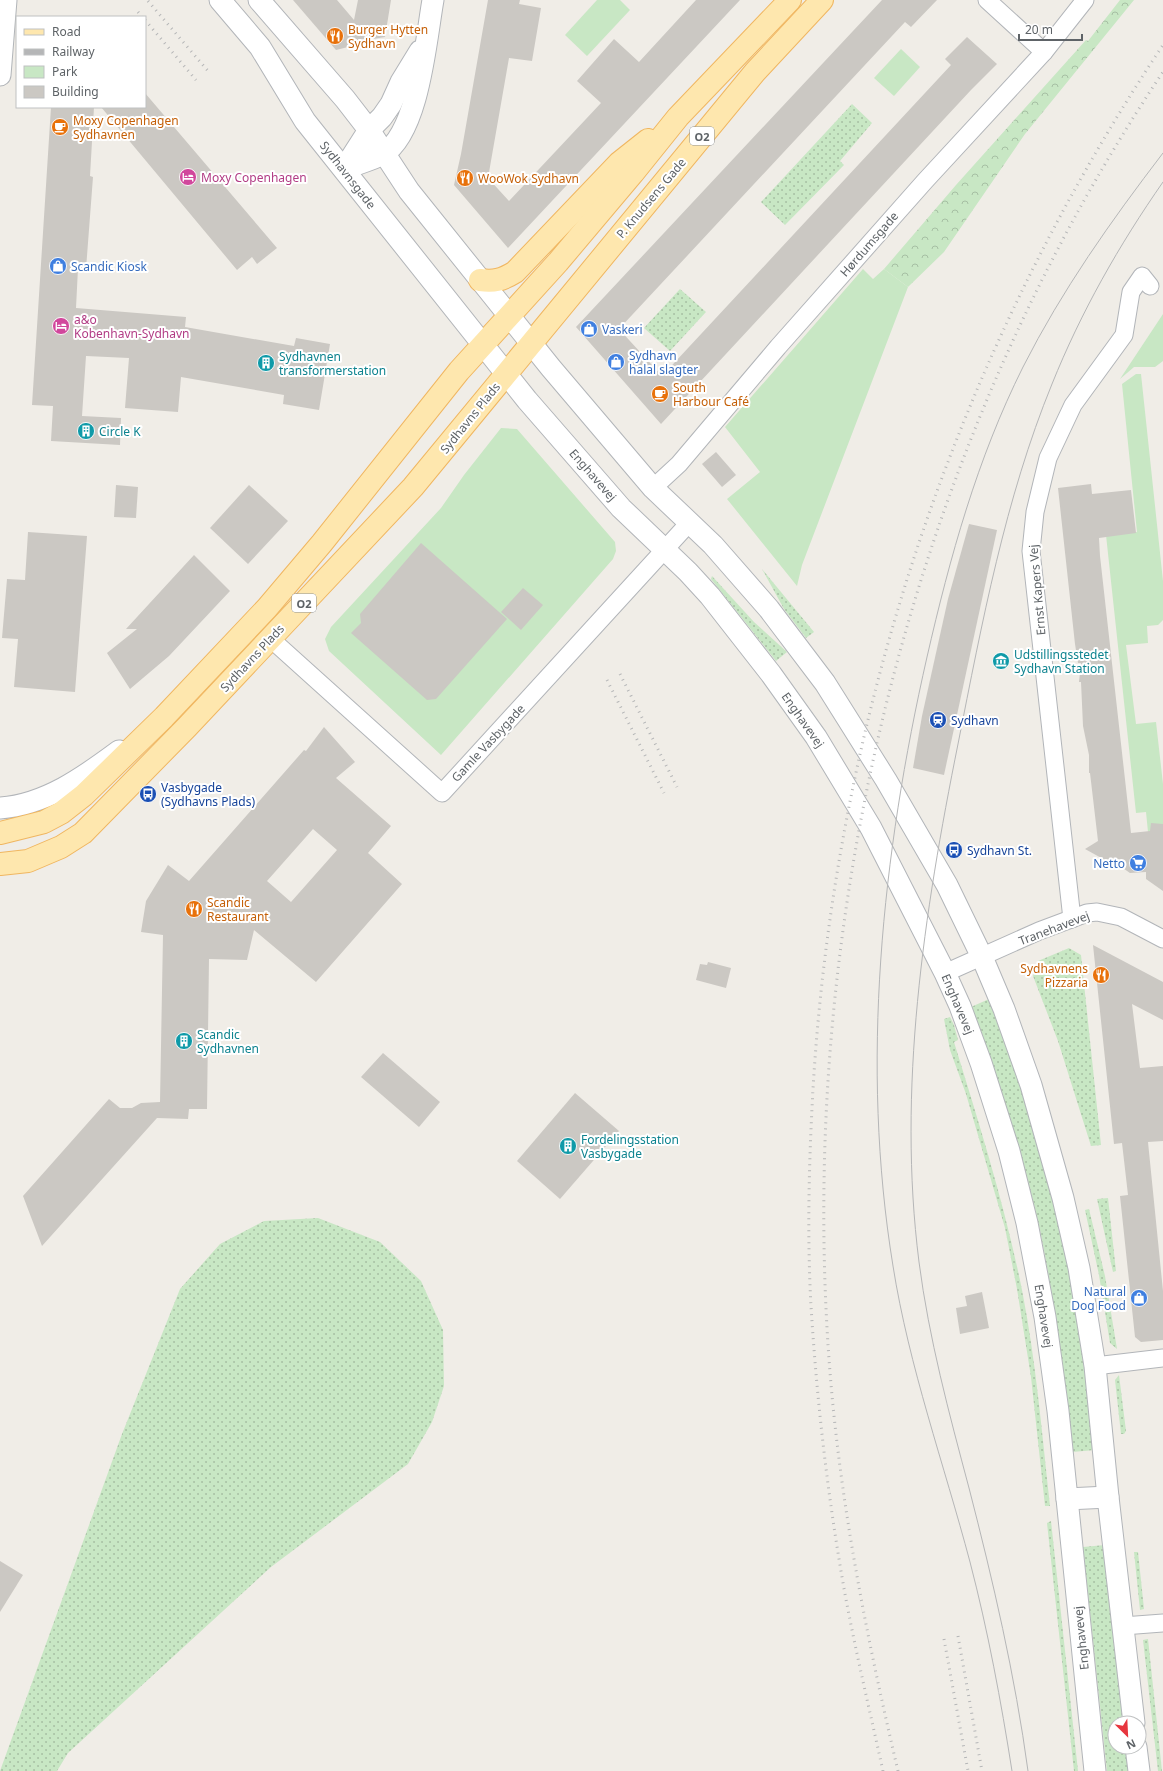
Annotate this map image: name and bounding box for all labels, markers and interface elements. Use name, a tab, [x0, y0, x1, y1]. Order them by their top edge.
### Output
legend	[16, 16, 146, 108]
scale bar	[1019, 16, 1082, 42]
place label: Burger Hytten Sydhavn	[348, 21, 428, 52]
text: 20 m	[1025, 21, 1053, 38]
text: Road	[52, 23, 81, 40]
restaurant icon: Burger Hytten Sydhavn	[325, 26, 345, 46]
text: Railway	[52, 43, 96, 60]
text: Park	[52, 63, 78, 80]
text: Building	[52, 83, 99, 100]
place label: Moxy Copenhagen Sydhavnen	[73, 112, 179, 143]
cafe icon: Moxy Copenhagen Sydhavnen	[50, 117, 70, 137]
road number: O2	[690, 127, 714, 145]
street label: Sydhavnsgade	[316, 138, 380, 213]
street label: P. Knudsens Gade	[612, 154, 690, 242]
hotel icon: Moxy Copenhagen	[178, 167, 198, 187]
restaurant icon: WooWok Sydhavn	[455, 168, 475, 188]
place label: Moxy Copenhagen	[201, 169, 307, 186]
place label: WooWok Sydhavn	[478, 170, 579, 187]
street label: Hørdumsgade	[836, 208, 902, 280]
shop icon: Scandic Kiosk	[48, 256, 68, 276]
place label: Scandic Kiosk	[71, 258, 147, 275]
place label: a&o Kobenhavn-Sydhavn	[74, 311, 190, 342]
hotel icon: a&o Kobenhavn-Sydhavn	[51, 316, 71, 336]
shop icon: Vaskeri	[579, 319, 599, 339]
place label: Vaskeri	[602, 321, 643, 338]
place label: Sydhavn halal slagter	[629, 347, 698, 378]
place label: Sydhavnen transformerstation	[279, 348, 386, 379]
shop icon: Sydhavn halal slagter	[606, 352, 626, 372]
building icon: Sydhavnen transformerstation	[256, 353, 276, 373]
street label: Sydhavns Plads	[436, 379, 504, 457]
place label: South Harbour Café	[673, 379, 749, 410]
cafe icon: South Harbour Café	[650, 384, 670, 404]
building icon: Circle K	[76, 421, 96, 441]
place label: Circle K	[99, 423, 141, 440]
street label: Enghavevej	[566, 445, 620, 505]
street label: Ernst Kapers Vej	[1025, 544, 1049, 636]
road number: O2	[292, 594, 316, 612]
street label: Sydhavns Plads	[216, 620, 288, 696]
place label: Udstillingsstedet Sydhavn Station	[1014, 646, 1109, 677]
museum icon: Udstillingsstedet Sydhavn Station	[991, 651, 1011, 671]
street label: Enghavevej	[778, 689, 828, 751]
street label: Gamle Vasbygade	[447, 700, 529, 786]
station icon: Sydhavn	[928, 710, 948, 730]
place label: Sydhavn	[951, 712, 999, 729]
place label: Vasbygade (Sydhavns Plads)	[161, 779, 255, 810]
bus stop icon: Vasbygade (Sydhavns Plads)	[138, 784, 158, 804]
bus stop icon: Sydhavn St.	[944, 840, 964, 860]
place label: Sydhavn St.	[967, 842, 1032, 859]
supermarket icon: Netto	[1128, 853, 1148, 873]
place label: Netto	[1093, 855, 1125, 872]
place label: Scandic Restaurant	[207, 894, 269, 925]
restaurant icon: Scandic Restaurant	[184, 899, 204, 919]
street label: Tranehavevej	[1016, 907, 1092, 949]
place label: Sydhavnens Pizzaria	[1020, 960, 1088, 991]
restaurant icon: Sydhavnens Pizzaria	[1091, 965, 1111, 985]
street label: Enghavevej	[938, 971, 978, 1037]
place label: Scandic Sydhavnen	[197, 1026, 259, 1057]
building icon: Scandic Sydhavnen	[174, 1031, 194, 1051]
place label: Fordelingsstation Vasbygade	[581, 1131, 679, 1162]
building icon: Fordelingsstation Vasbygade	[558, 1136, 578, 1156]
street label: Enghavevej	[1031, 1283, 1057, 1349]
place label: Natural Dog Food	[1071, 1283, 1126, 1314]
shop icon: Natural Dog Food	[1129, 1288, 1149, 1308]
street label: Enghavevej	[1069, 1605, 1093, 1671]
north arrow	[1107, 1715, 1147, 1755]
text: N	[1124, 1736, 1138, 1753]

